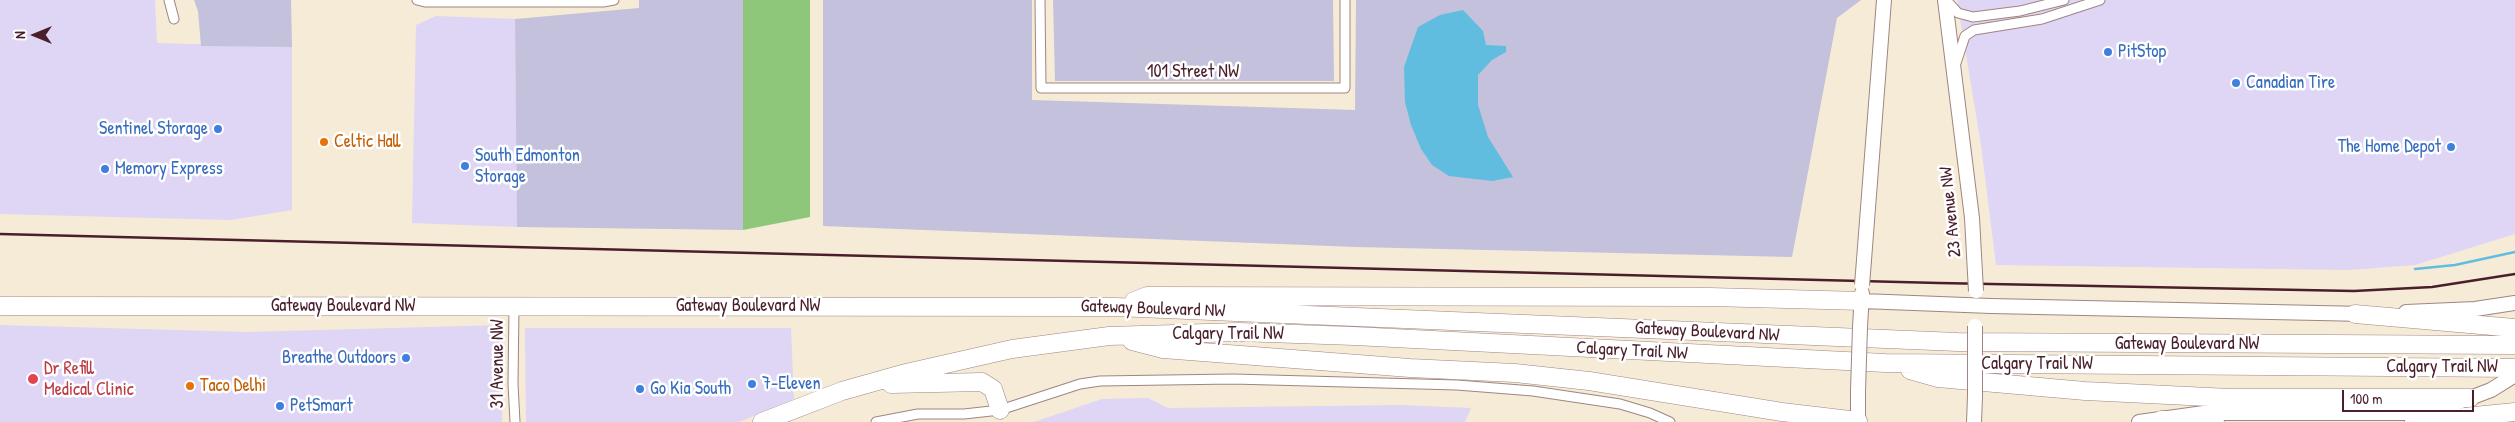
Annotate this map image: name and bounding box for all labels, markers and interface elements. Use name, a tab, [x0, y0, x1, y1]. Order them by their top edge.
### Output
north arrow	[10, 10, 60, 60]
text: N	[10, 31, 29, 39]
place label: PitStop	[2118, 41, 2166, 63]
marker: PitStop	[2102, 46, 2114, 58]
street label: 101 Street NW	[1147, 61, 1239, 83]
place label: Canadian Tire	[2246, 72, 2335, 94]
marker: Canadian Tire	[2230, 77, 2242, 89]
place label: Sentinel Storage	[99, 118, 208, 140]
marker: Sentinel Storage	[212, 123, 224, 135]
place label: Celtic Hall	[334, 131, 400, 153]
marker: Celtic Hall	[318, 136, 330, 148]
place label: The Home Depot	[2338, 136, 2441, 158]
marker: The Home Depot	[2445, 141, 2457, 153]
place label: South Edmonton Storage	[475, 145, 580, 188]
place label: Memory Express	[115, 158, 223, 180]
marker: South Edmonton Storage	[459, 160, 471, 172]
marker: Memory Express	[99, 163, 111, 175]
street label: 23 Avenue NW	[1935, 166, 1967, 258]
street label: Gateway Boulevard NW	[271, 295, 415, 317]
street label: Gateway Boulevard NW	[676, 295, 820, 317]
street label: Gateway Boulevard NW	[1080, 296, 1226, 322]
street label: Gateway Boulevard NW	[1634, 317, 1780, 347]
street label: 31 Avenue NW	[487, 319, 509, 409]
street label: Calgary Trail NW	[1172, 323, 1284, 345]
street label: Gateway Boulevard NW	[2115, 333, 2259, 355]
street label: Calgary Trail NW	[1576, 337, 1688, 365]
place label: Breathe Outdoors	[282, 347, 396, 369]
marker: Breathe Outdoors	[400, 352, 412, 364]
street label: Calgary Trail NW	[1981, 353, 2093, 375]
street label: Calgary Trail NW	[2386, 356, 2498, 378]
place label: Dr Refill Medical Clinic	[44, 358, 134, 400]
marker: Dr Refill Medical Clinic	[26, 372, 40, 386]
place label: 7-Eleven	[762, 373, 821, 395]
place label: Taco Delhi	[200, 375, 266, 397]
place label: Go Kia South	[650, 378, 731, 400]
marker: 7-Eleven	[746, 378, 758, 390]
marker: Taco Delhi	[184, 380, 196, 392]
scale bar	[2345, 380, 2478, 412]
marker: Go Kia South	[634, 383, 646, 395]
text: 100 m	[2350, 388, 2383, 409]
place label: PetSmart	[290, 395, 353, 417]
marker: PetSmart	[274, 400, 286, 412]

